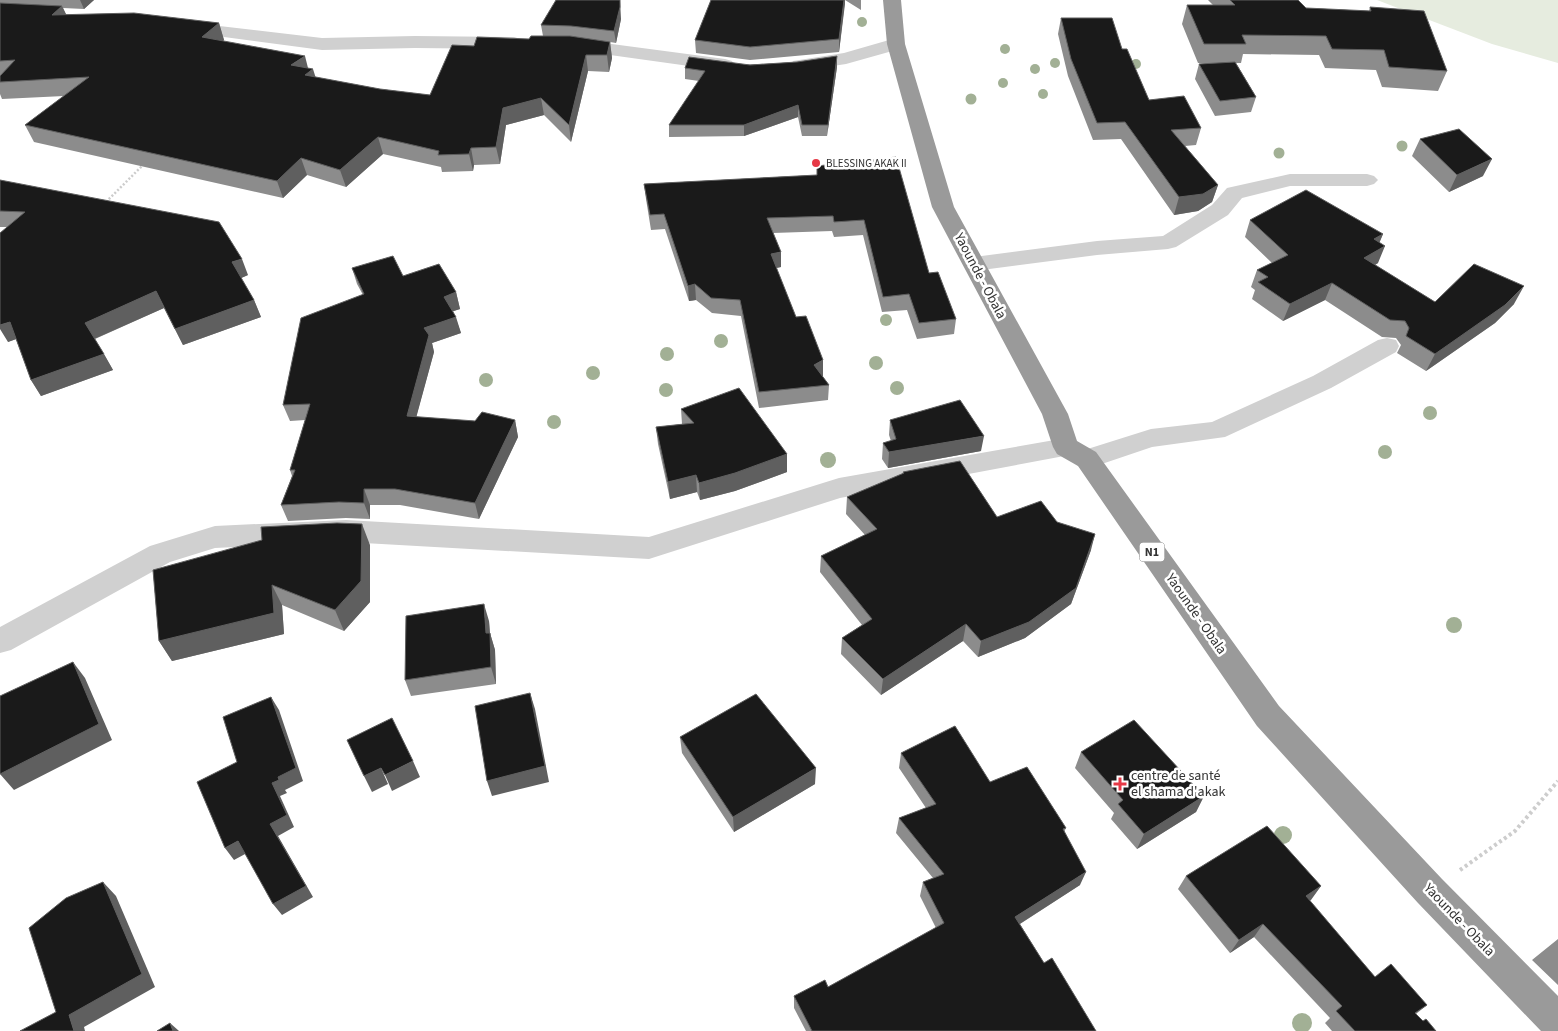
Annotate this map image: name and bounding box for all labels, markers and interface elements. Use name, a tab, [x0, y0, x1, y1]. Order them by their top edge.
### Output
place label: BLESSING AKAK II	[826, 156, 907, 171]
marker: BLESSING AKAK II	[810, 157, 822, 169]
street label: Yaounde - Obala	[948, 229, 1011, 323]
road number: N1	[1140, 542, 1164, 562]
street label: Yaounde - Obala	[1160, 569, 1231, 659]
place label: centre de santé el shama d'akak	[1131, 766, 1225, 802]
marker: centre de santé el shama d'akak	[1113, 777, 1127, 791]
street label: Yaounde - Obala	[1418, 878, 1499, 961]

